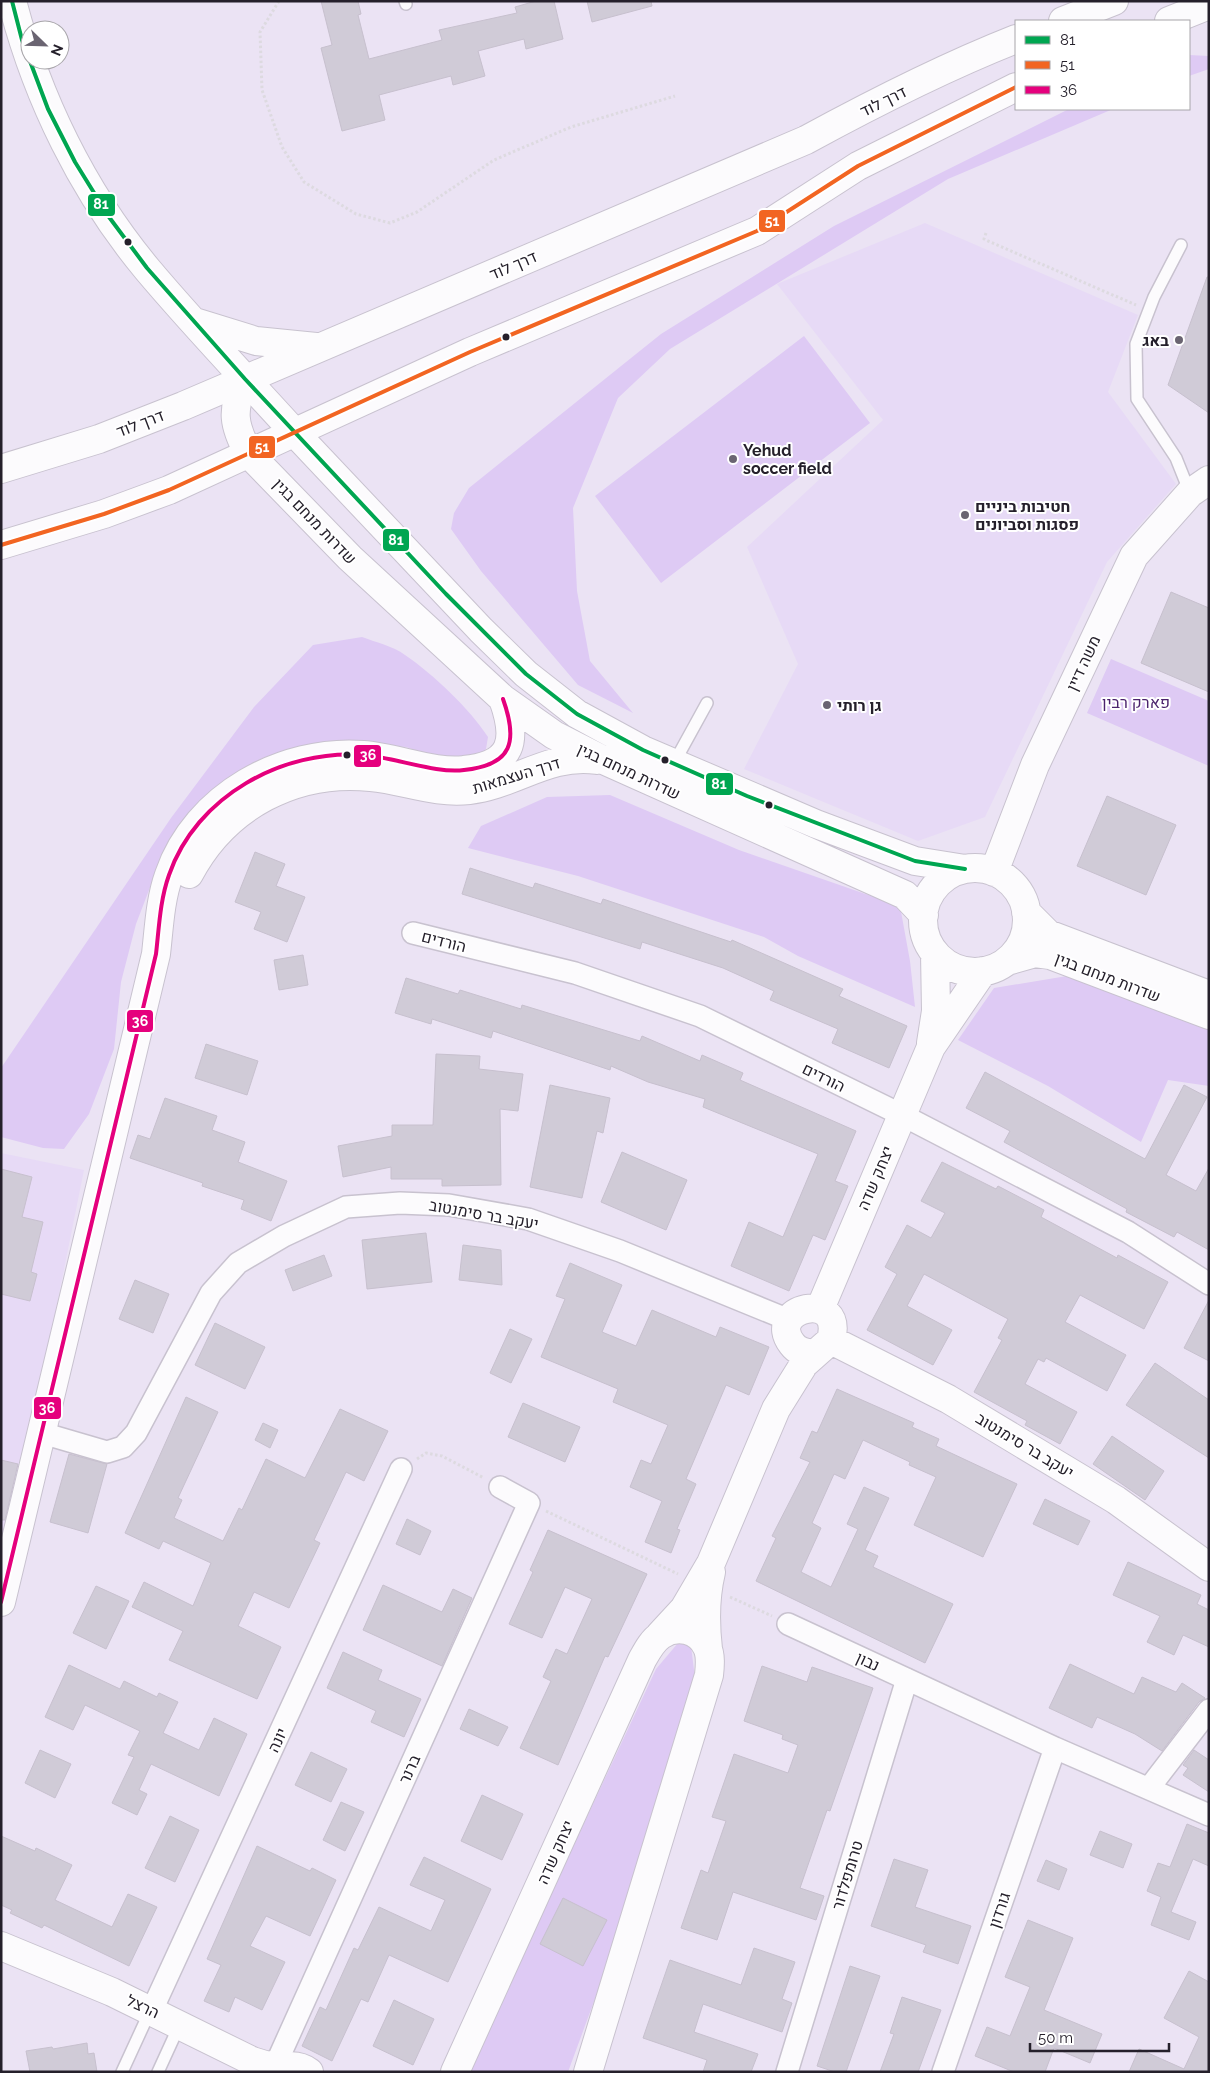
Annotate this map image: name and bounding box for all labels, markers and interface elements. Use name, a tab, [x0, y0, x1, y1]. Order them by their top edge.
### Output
north arrow	[20, 20, 70, 70]
legend	[1015, 20, 1190, 110]
text: 81	[1060, 31, 1076, 49]
text: N	[48, 42, 66, 58]
text: 51	[1060, 56, 1075, 74]
text: 36	[1060, 81, 1077, 99]
street label: דרך לוד	[857, 82, 910, 121]
line badge: 81	[87, 193, 116, 217]
text: 81	[93, 196, 109, 212]
line badge: 51	[758, 209, 786, 233]
text: 51	[765, 213, 779, 229]
unlabelled marker	[123, 237, 133, 247]
street label: דרך לוד	[487, 247, 540, 284]
place label: באג	[1143, 331, 1169, 350]
unlabelled marker	[501, 332, 511, 342]
marker: באג	[1173, 334, 1185, 346]
street label: דרך לוד	[114, 406, 167, 441]
line badge: 51	[248, 435, 276, 459]
text: 51	[255, 439, 269, 455]
place label: Yehud soccer field	[743, 441, 832, 478]
marker: Yehud soccer field	[727, 453, 739, 465]
street label: שדרות מנחם בגין	[269, 475, 360, 568]
place label: חטיבות ביניים פסגות וסביונים	[975, 497, 1079, 534]
marker: חטיבות ביניים פסגות וסביונים	[959, 509, 971, 521]
line badge: 81	[382, 528, 410, 552]
text: 81	[388, 532, 404, 548]
street label: משה דיין	[1062, 632, 1105, 694]
park label: פארק רבין	[1102, 693, 1170, 712]
place label: גן רותי	[837, 696, 882, 715]
marker: גן רותי	[821, 699, 833, 711]
street label: שדרות מנחם בגין	[574, 739, 683, 804]
line badge: 36	[353, 744, 382, 768]
text: 36	[360, 747, 376, 763]
unlabelled marker	[342, 750, 352, 760]
street label: דרך העצמאות	[470, 753, 562, 798]
unlabelled marker	[660, 755, 670, 765]
line badge: 81	[705, 772, 734, 796]
text: 81	[711, 776, 727, 792]
unlabelled marker	[764, 800, 774, 810]
street label: הורדים	[420, 927, 468, 956]
street label: שדרות מנחם בגין	[1052, 949, 1163, 1006]
line badge: 36	[126, 1009, 154, 1033]
text: 36	[132, 1013, 148, 1029]
street label: הורדים	[799, 1059, 848, 1096]
street label: יצחק שדה	[853, 1143, 897, 1213]
street label: יעקב בר סימנטוב	[428, 1196, 540, 1233]
line badge: 36	[33, 1396, 62, 1420]
text: 36	[39, 1400, 55, 1416]
street label: יעקב בר סימנטוב	[972, 1409, 1077, 1482]
street label: נבון	[853, 1648, 882, 1675]
street label: יונה	[264, 1725, 291, 1755]
street label: ברנר	[395, 1751, 424, 1787]
street label: יצחק שדה	[533, 1817, 578, 1887]
street label: טרומפלדור	[828, 1838, 867, 1912]
street label: גורדון	[985, 1890, 1014, 1930]
street label: הרצל	[123, 1991, 162, 2022]
scale bar	[1030, 2020, 1169, 2052]
text: 50 m	[1038, 2029, 1073, 2047]

